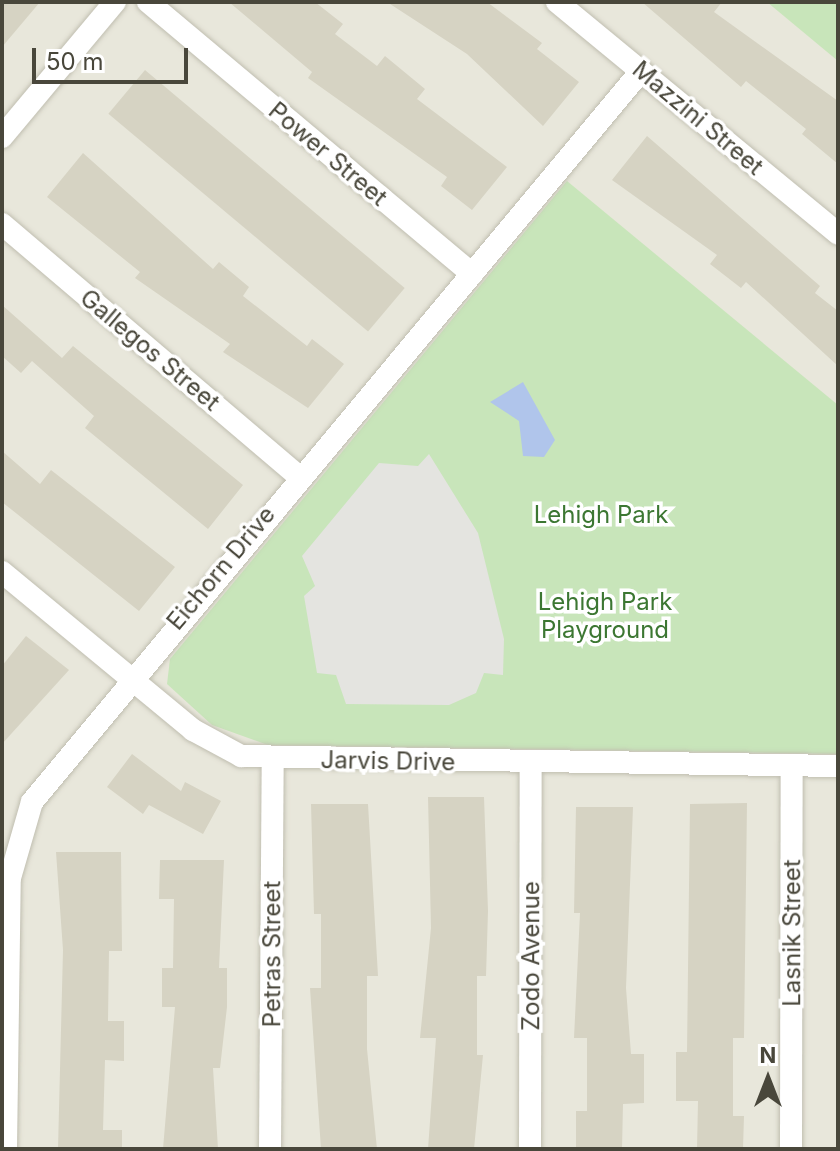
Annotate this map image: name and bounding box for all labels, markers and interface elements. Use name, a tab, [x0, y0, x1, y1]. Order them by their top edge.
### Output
scale bar	[36, 32, 192, 82]
text: 50 m	[46, 47, 104, 76]
street label: Mazzini Street	[627, 55, 769, 181]
street label: Power Street	[263, 96, 393, 212]
street label: Gallegos Street	[74, 283, 226, 417]
street label: Eichorn Drive	[161, 500, 281, 636]
park label: Lehigh Park	[534, 501, 668, 529]
park label: Lehigh Park Playground	[538, 588, 672, 644]
street label: Jarvis Drive	[320, 745, 456, 777]
street label: Lasnik Street	[778, 859, 806, 1007]
street label: Petras Street	[258, 881, 286, 1027]
street label: Zodo Avenue	[517, 881, 545, 1031]
north arrow	[728, 1039, 808, 1119]
text: N	[760, 1042, 776, 1068]

